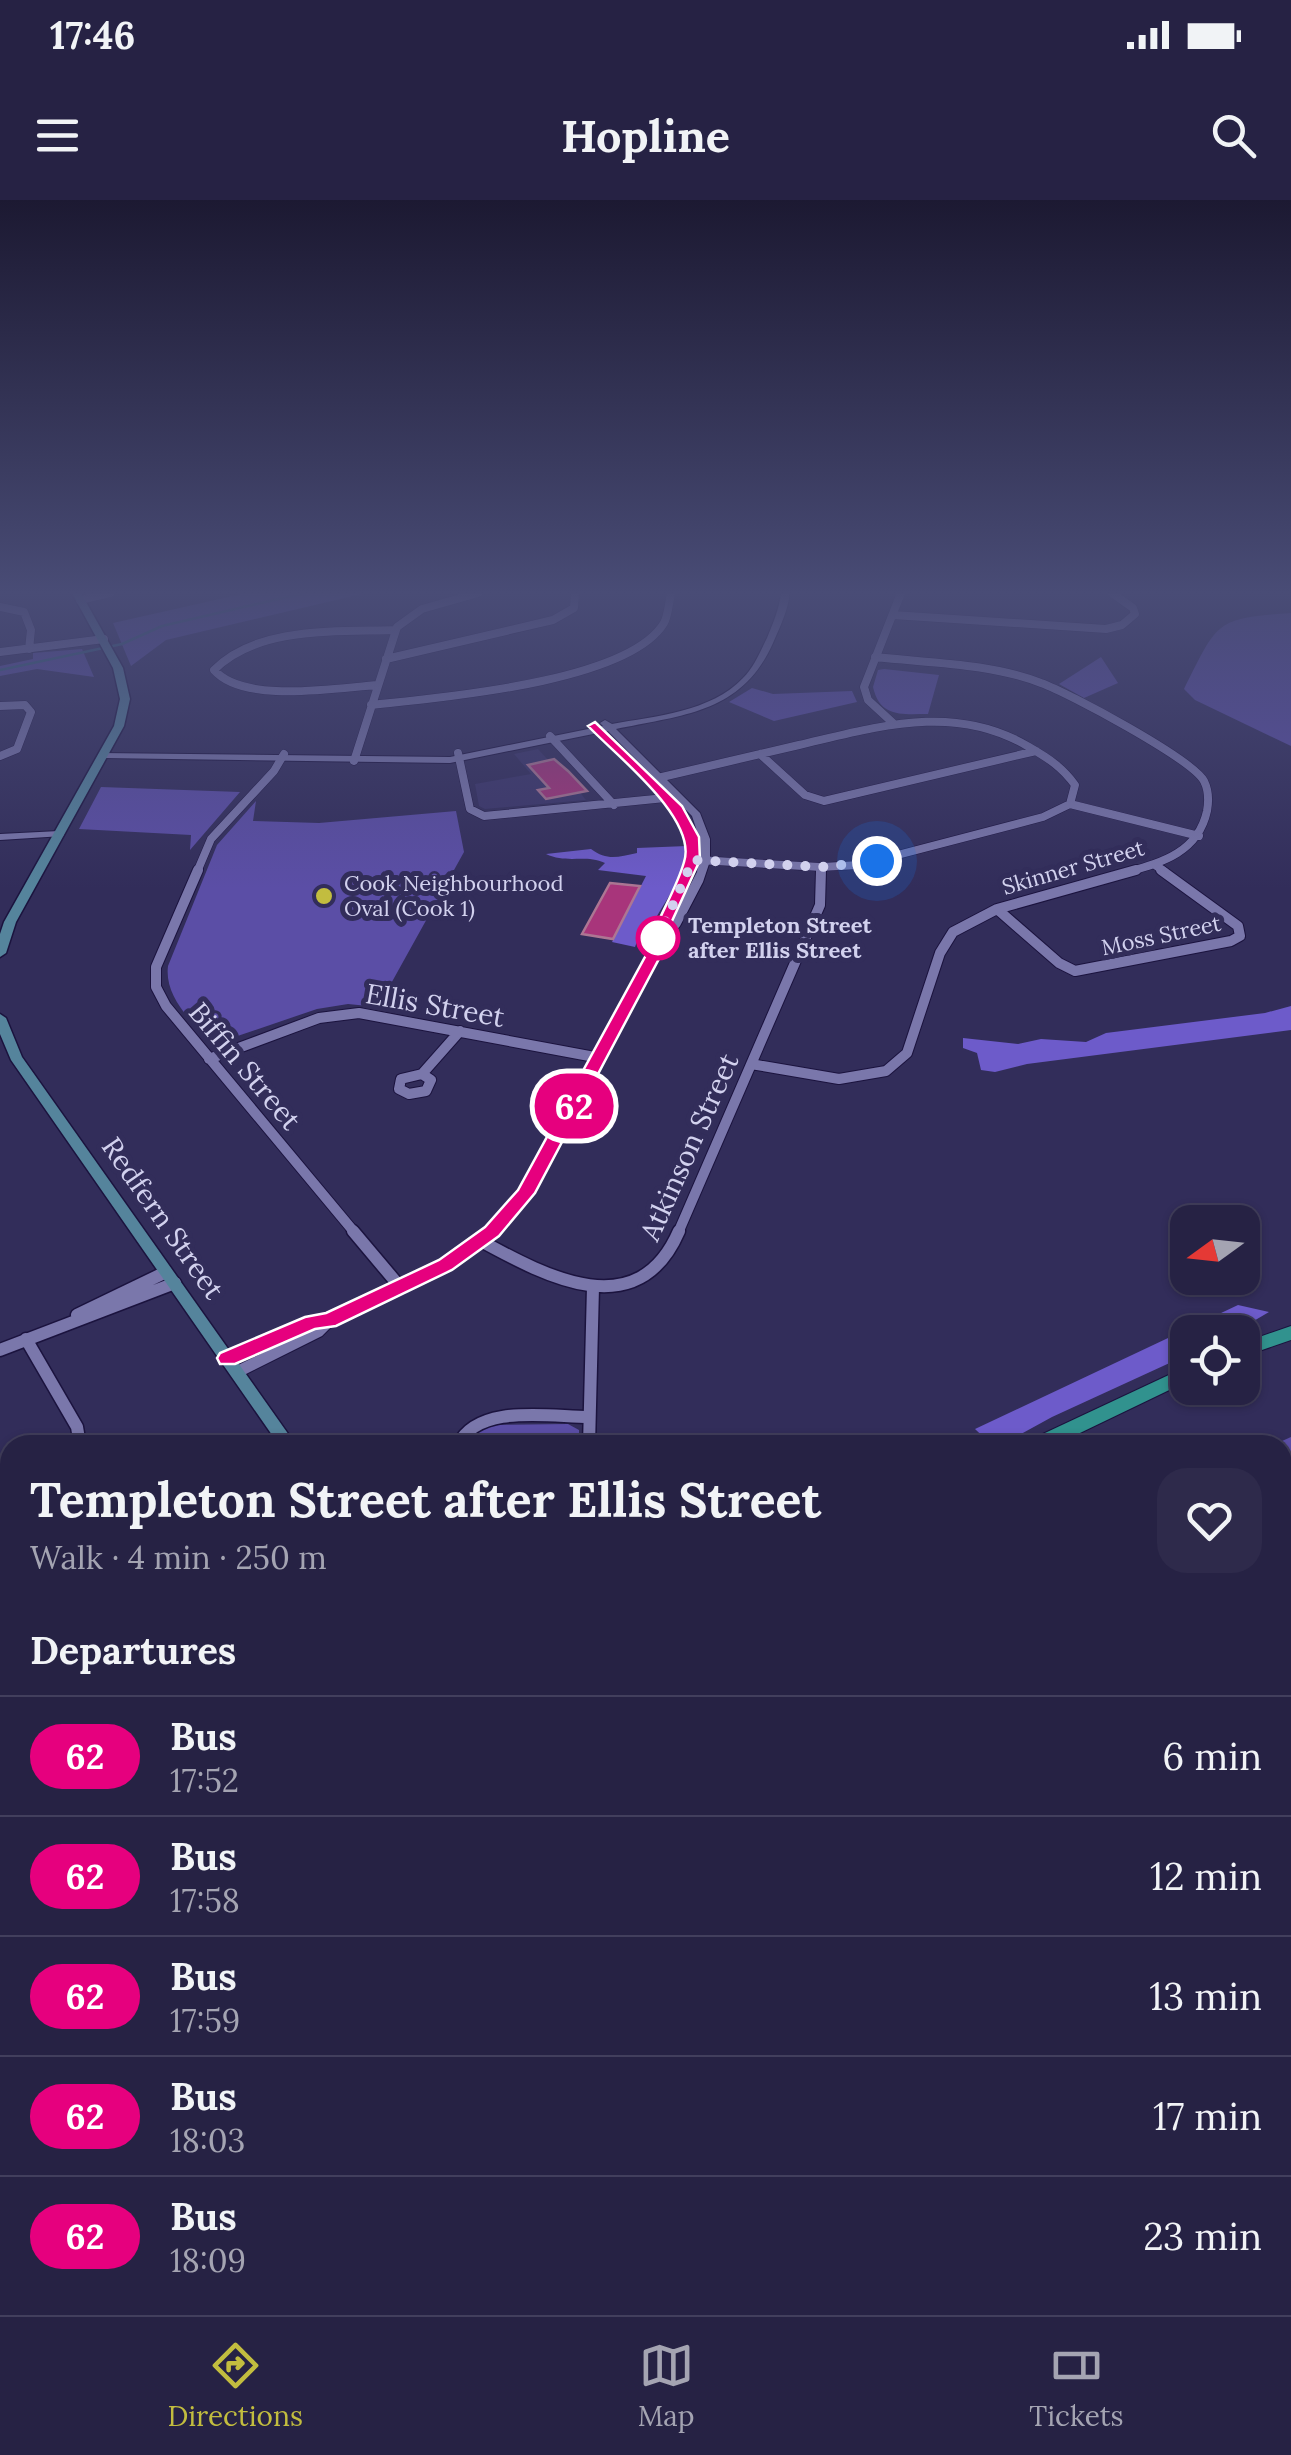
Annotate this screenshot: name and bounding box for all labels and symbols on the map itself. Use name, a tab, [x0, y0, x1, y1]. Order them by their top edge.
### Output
street label: Skinner Street	[999, 833, 1148, 901]
your location	[852, 836, 902, 886]
place label: Cook Neighbourhood Oval (Cook 1)	[344, 869, 564, 922]
marker: Cook Neighbourhood Oval (Cook 1)	[313, 885, 335, 907]
street label: Moss Street	[1099, 909, 1224, 961]
place label: Templeton Street after Ellis Street	[688, 911, 873, 964]
marker: Templeton Street after Ellis Street	[637, 917, 679, 959]
street label: Ellis Street	[363, 975, 507, 1035]
street label: Biffin Street	[181, 995, 309, 1137]
street label: Atkinson Street	[631, 1048, 746, 1247]
line badge: 62	[529, 1074, 619, 1138]
street label: Redfern Street	[94, 1130, 232, 1306]
north arrow	[1170, 1205, 1260, 1295]

